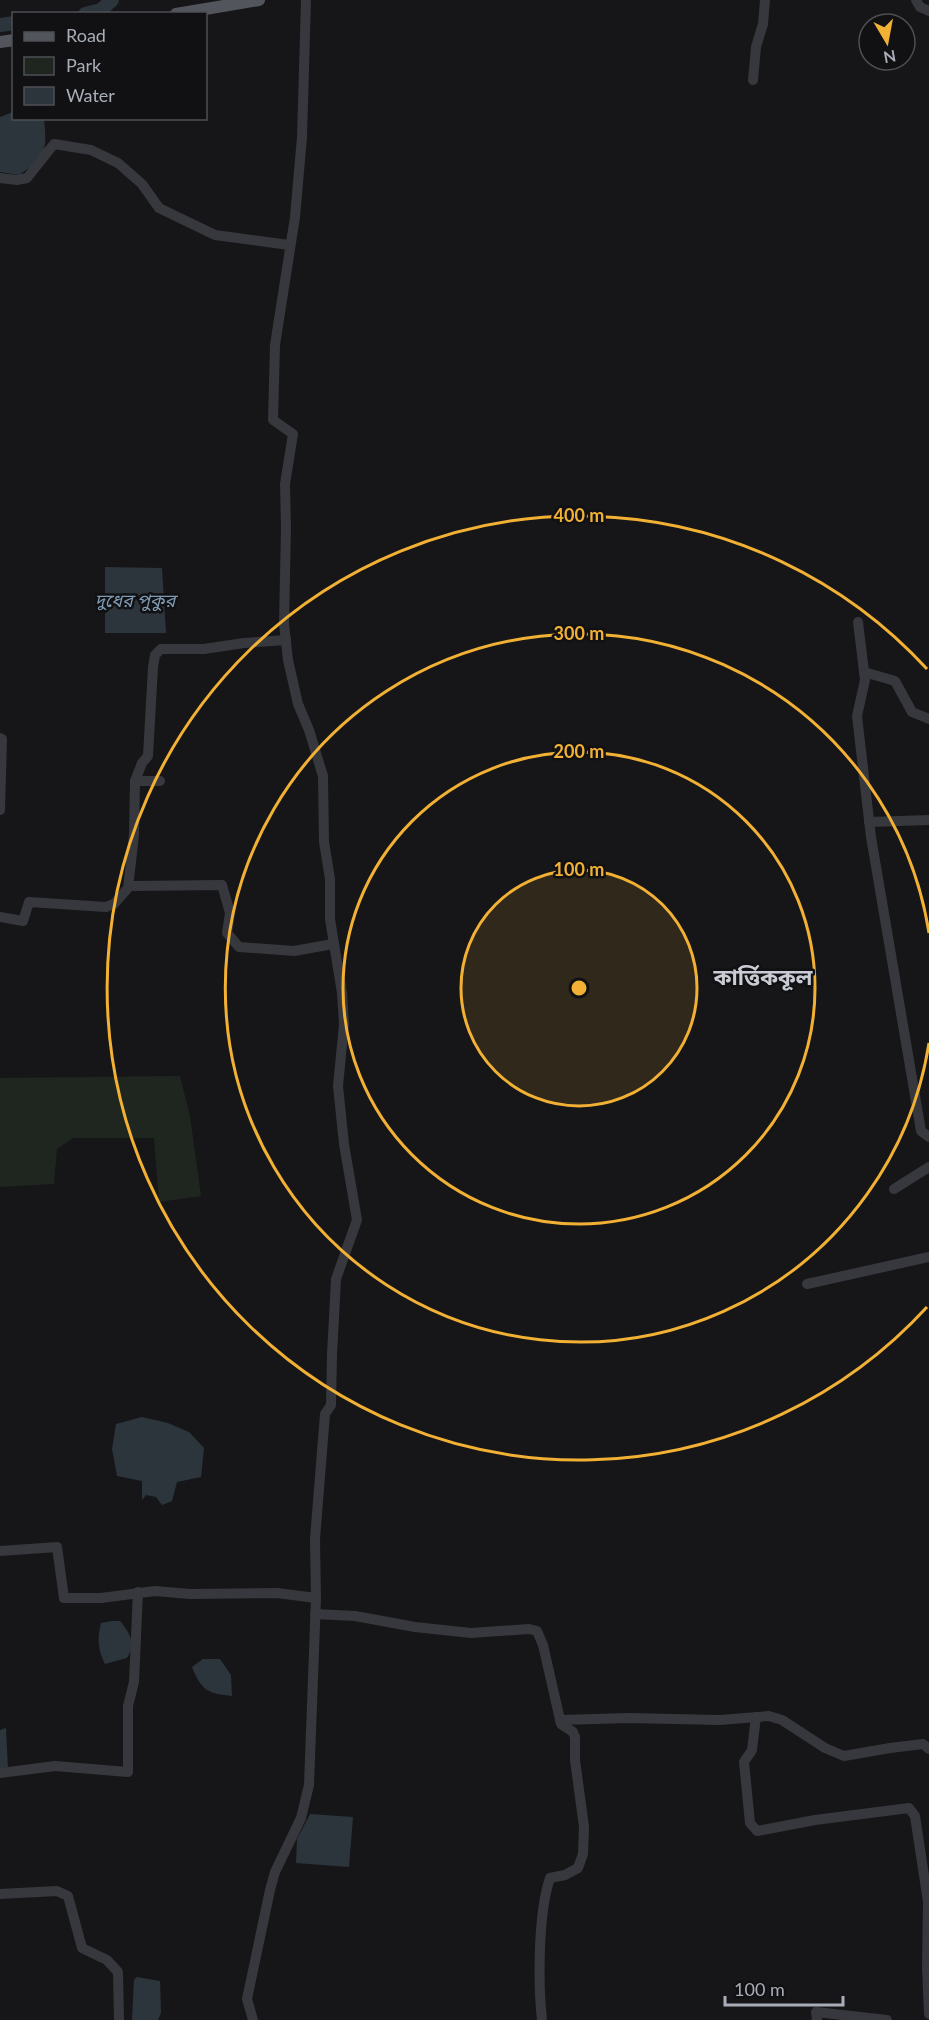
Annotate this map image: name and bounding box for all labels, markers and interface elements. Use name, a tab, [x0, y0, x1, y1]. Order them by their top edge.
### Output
legend	[12, 12, 207, 120]
north arrow	[857, 12, 917, 72]
text: Road	[66, 24, 106, 46]
text: N	[882, 47, 897, 68]
text: Park	[66, 54, 102, 76]
text: Water	[66, 84, 115, 106]
text: 400 m	[554, 504, 604, 526]
water label: দুধের পুকুর	[95, 589, 178, 612]
text: 300 m	[554, 622, 604, 644]
text: 200 m	[554, 740, 604, 762]
text: 100 m	[554, 858, 604, 880]
district label: কার্ত্তিককূল	[713, 963, 813, 991]
centre of rings	[569, 978, 589, 998]
scale bar	[725, 1969, 844, 2007]
text: 100 m	[734, 1978, 785, 2000]

